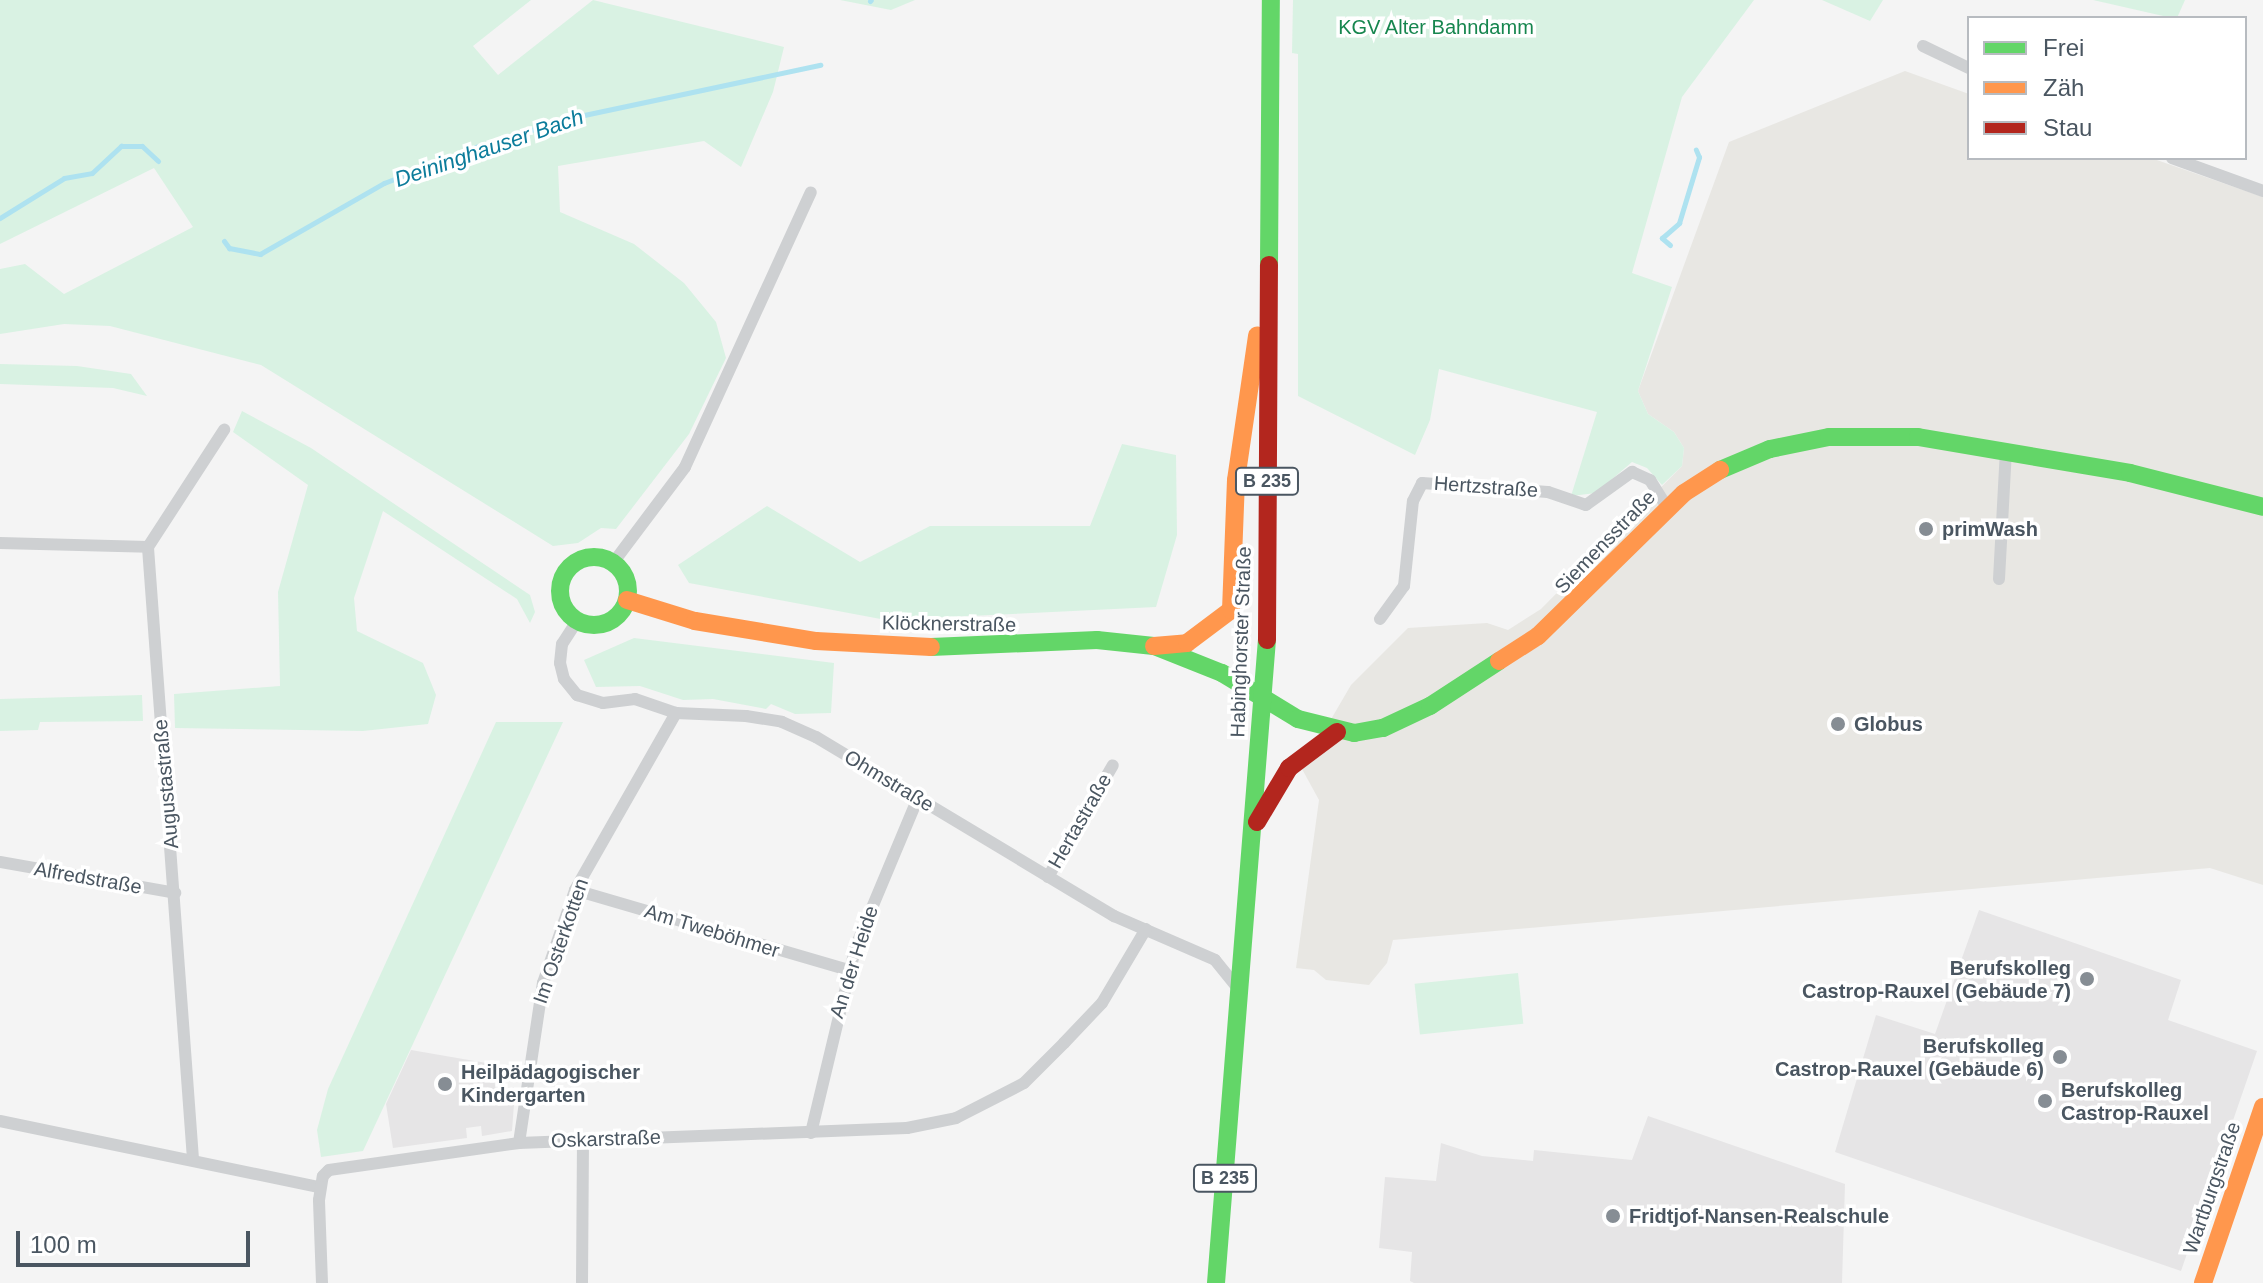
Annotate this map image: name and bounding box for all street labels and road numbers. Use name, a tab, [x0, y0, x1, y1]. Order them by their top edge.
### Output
road number: B 235	[1233, 467, 1301, 495]
street label: Hertzstraße	[1433, 471, 1539, 503]
street label: Siemensstraße	[1550, 485, 1660, 599]
street label: Habinghorster Straße	[1226, 546, 1256, 738]
street label: Klöcknerstraße	[882, 611, 1016, 637]
street label: Augustastraße	[148, 718, 184, 850]
street label: Ohmstraße	[840, 745, 938, 817]
street label: Hertastraße	[1043, 769, 1117, 873]
street label: Alfredstraße	[32, 857, 144, 899]
street label: Im Osterkotten	[528, 875, 594, 1007]
street label: Am Tweböhmer	[642, 899, 782, 963]
street label: An der Heide	[825, 903, 883, 1021]
street label: Wartburgstraße	[2178, 1119, 2246, 1257]
street label: Oskarstraße	[551, 1125, 661, 1153]
road number: B 235	[1191, 1164, 1259, 1192]

